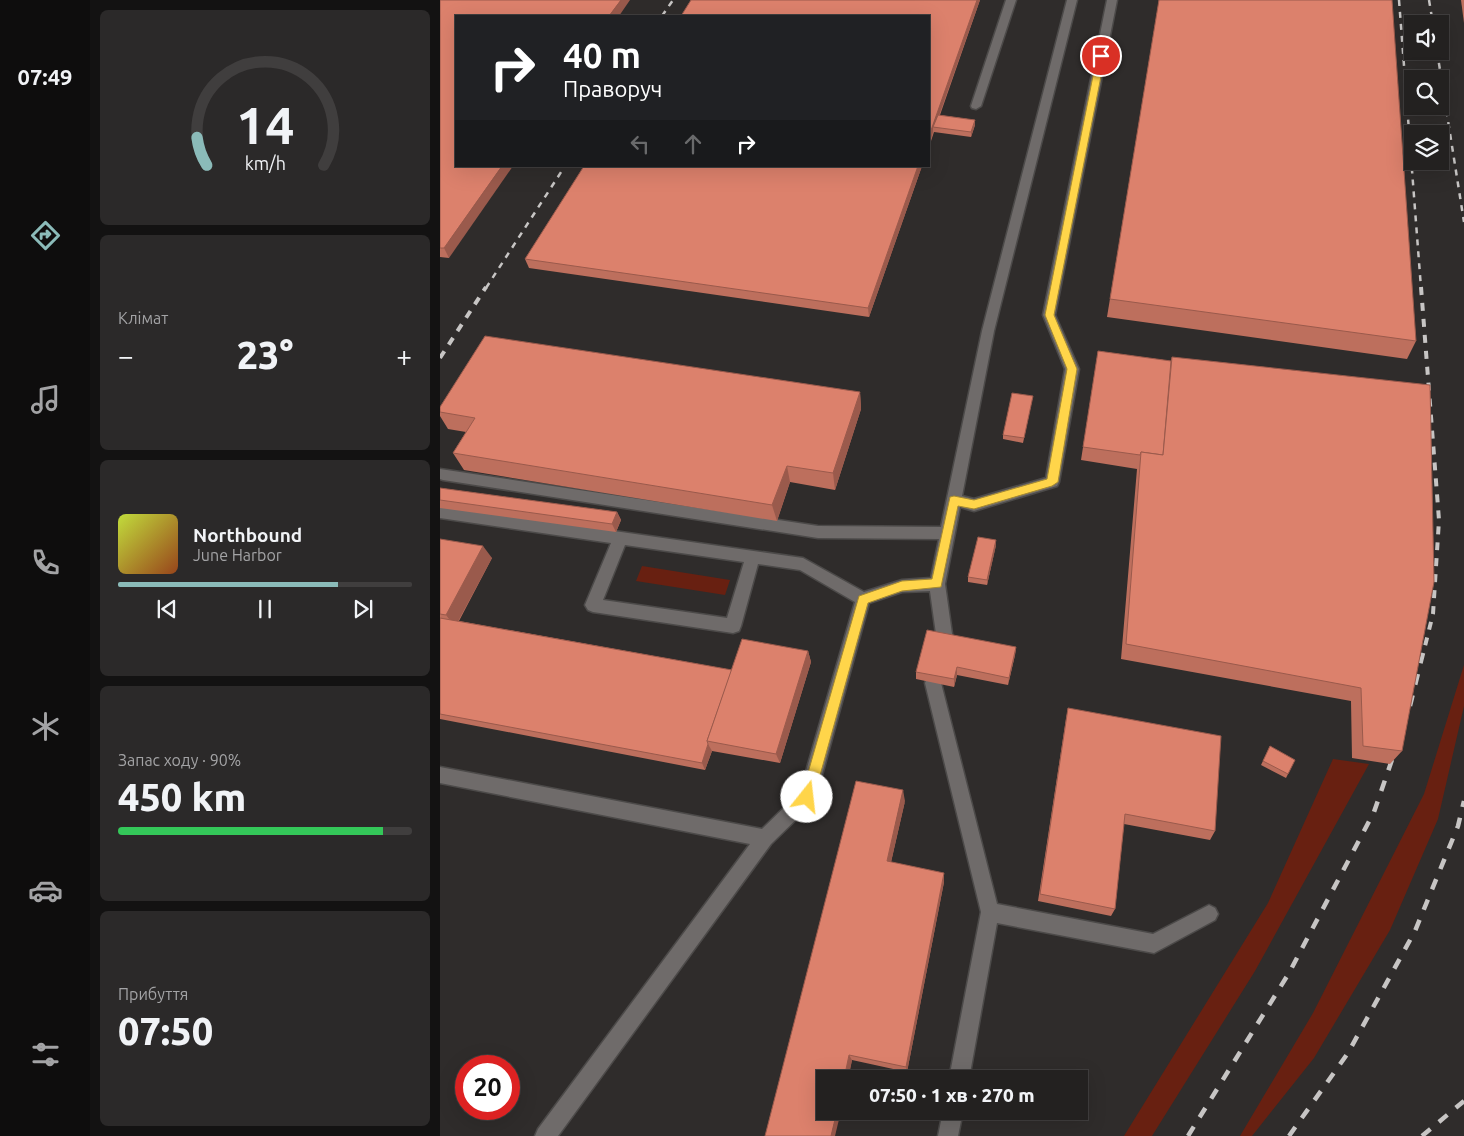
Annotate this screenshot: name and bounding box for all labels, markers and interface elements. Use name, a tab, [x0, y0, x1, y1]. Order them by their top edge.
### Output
map controls	[1404, 15, 1449, 170]
button: sound	[1404, 15, 1449, 60]
icon: right	[480, 35, 545, 100]
text: 40 m	[563, 35, 641, 75]
pin	[1080, 35, 1122, 77]
icon: arrive	[1087, 42, 1115, 70]
text: 07:49	[17, 64, 73, 89]
button: search	[1404, 70, 1449, 115]
text: Праворуч	[563, 76, 662, 101]
text: 14	[236, 96, 294, 154]
button: layers	[1404, 125, 1449, 170]
icon: left	[626, 130, 654, 158]
icon: ahead	[679, 130, 707, 158]
icon: right	[732, 130, 760, 158]
text: km/h	[244, 153, 286, 173]
icon: directions	[28, 218, 63, 253]
text: Клімат	[118, 309, 168, 327]
text: 23°	[237, 334, 293, 376]
text: −	[118, 340, 134, 371]
text: +	[396, 340, 412, 371]
icon: music	[28, 382, 63, 417]
text: Northbound	[193, 524, 302, 546]
icon: phone	[28, 545, 63, 580]
text: June Harbor	[193, 546, 282, 564]
icon: previous	[153, 595, 181, 623]
icon: pause	[251, 595, 279, 623]
icon: next	[349, 595, 377, 623]
icon: climate	[28, 709, 63, 744]
text: Запас ходу · 90%	[118, 751, 241, 769]
position arrow	[780, 770, 832, 822]
text: 450 km	[118, 776, 246, 818]
icon: car	[28, 873, 63, 908]
text: Прибуття	[118, 985, 188, 1003]
text: 07:50	[118, 1010, 213, 1052]
icon: filters	[28, 1037, 63, 1072]
speed limit sign: 20	[455, 1055, 520, 1120]
text: 07:50 · 1 хв · 270 m	[869, 1084, 1035, 1106]

